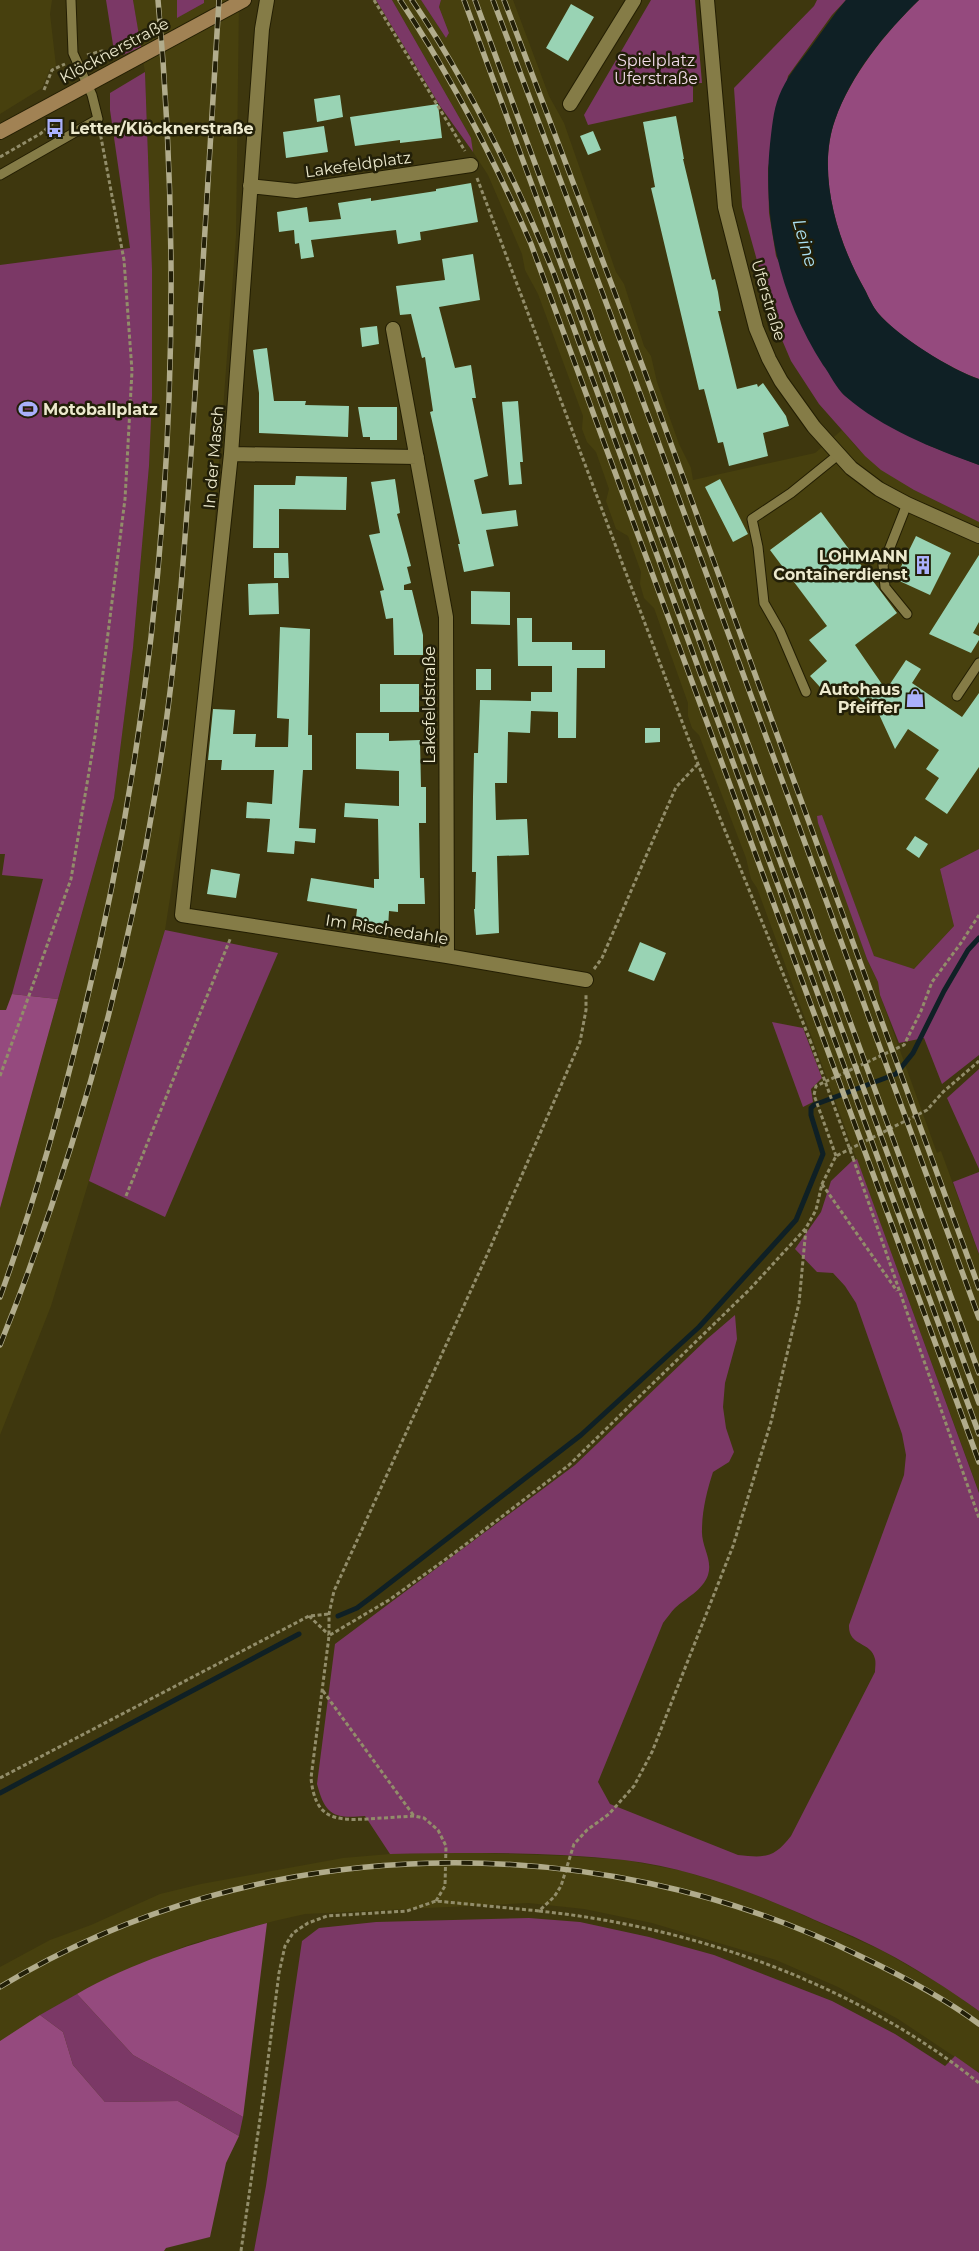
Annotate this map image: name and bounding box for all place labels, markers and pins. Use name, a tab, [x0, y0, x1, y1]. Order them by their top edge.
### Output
bus stop icon: Letter/Klöcknerstraße	[44, 117, 66, 139]
place label: Letter/Klöcknerstraße	[70, 119, 254, 138]
sports icon: Motoballplatz	[17, 398, 39, 420]
place label: Motoballplatz	[43, 400, 158, 419]
place label: LOHMANN Containerdienst	[773, 547, 908, 584]
building icon: LOHMANN Containerdienst	[912, 554, 934, 576]
place label: Autohaus Pfeiffer	[818, 680, 900, 717]
shop icon: Autohaus Pfeiffer	[904, 687, 926, 709]

